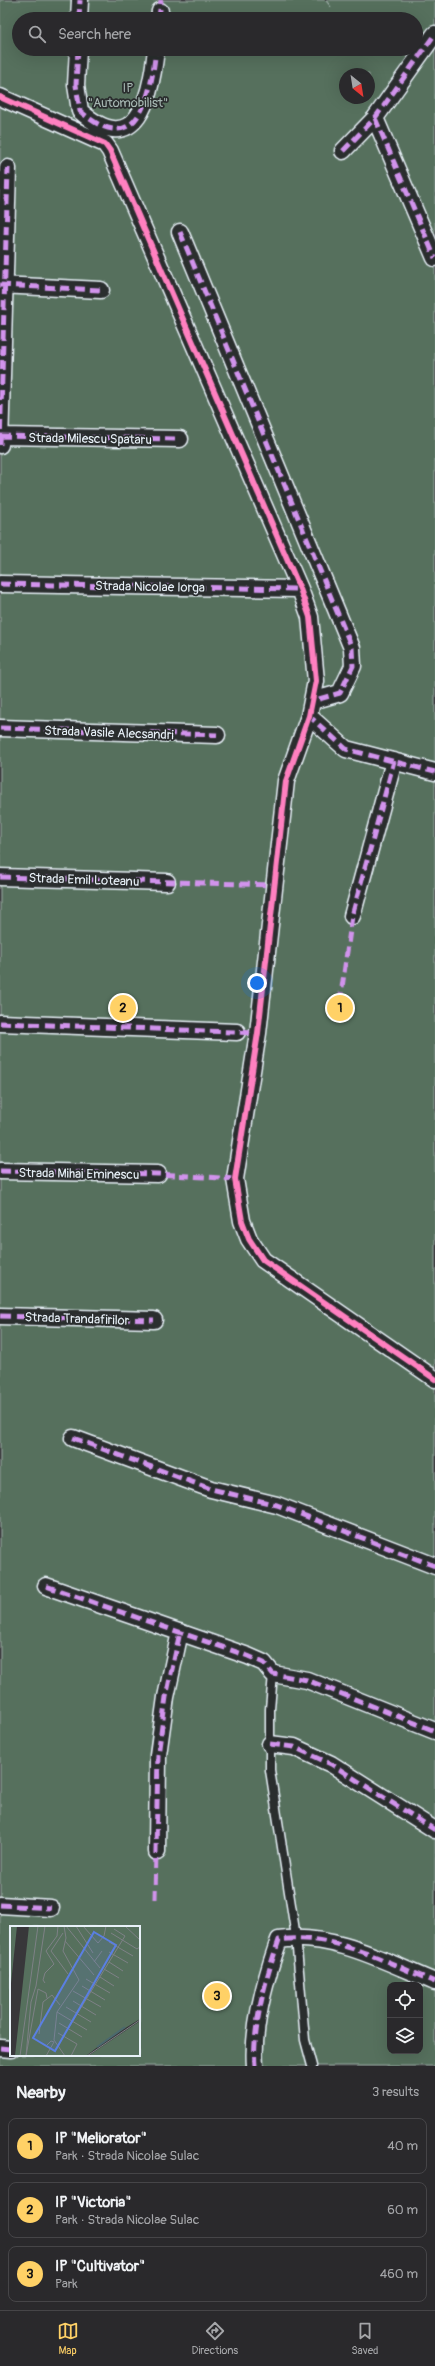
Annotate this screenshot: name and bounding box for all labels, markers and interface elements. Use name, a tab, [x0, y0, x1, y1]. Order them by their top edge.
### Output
search box	[12, 12, 423, 56]
icon: search	[26, 23, 48, 45]
text: Search here	[58, 25, 131, 44]
north arrow	[339, 68, 375, 104]
park label: IP "Automobilist"	[88, 80, 168, 111]
street label: Strada Milescu Spataru	[28, 430, 152, 448]
street label: Strada Nicolae Iorga	[95, 578, 205, 596]
street label: Strada Vasile Alecsandri	[44, 723, 174, 743]
street label: Strada Emil Loteanu	[28, 870, 140, 890]
your location	[247, 973, 267, 993]
pin: 2	[110, 993, 136, 1023]
pin: 1	[327, 993, 353, 1023]
street label: Strada Mihai Eminescu	[18, 1165, 140, 1183]
street label: Strada Trandafirilor	[24, 1309, 130, 1329]
inset map	[10, 1926, 140, 2056]
pin: 3	[204, 1981, 230, 2011]
map controls	[387, 1982, 423, 2054]
button: locate	[387, 1982, 423, 2018]
button: layers	[387, 2018, 423, 2054]
text: Nearby	[16, 2082, 65, 2103]
text: 3 results	[372, 2084, 419, 2100]
text: IP "Meliorator"	[55, 2129, 147, 2148]
text: 1	[27, 2138, 33, 2154]
text: 40 m	[387, 2138, 418, 2154]
text: Park · Strada Nicolae Sulac	[55, 2148, 199, 2164]
text: IP "Victoria"	[55, 2193, 131, 2212]
text: 2	[26, 2202, 34, 2218]
text: 60 m	[387, 2202, 418, 2218]
text: Park · Strada Nicolae Sulac	[55, 2212, 199, 2228]
text: IP "Cultivator"	[55, 2257, 145, 2276]
text: 3	[26, 2266, 34, 2282]
text: 460 m	[380, 2266, 418, 2282]
text: Park	[55, 2276, 78, 2292]
tab: Map	[57, 2320, 79, 2357]
tab: Directions	[192, 2320, 238, 2357]
tab: Saved	[351, 2320, 378, 2357]

